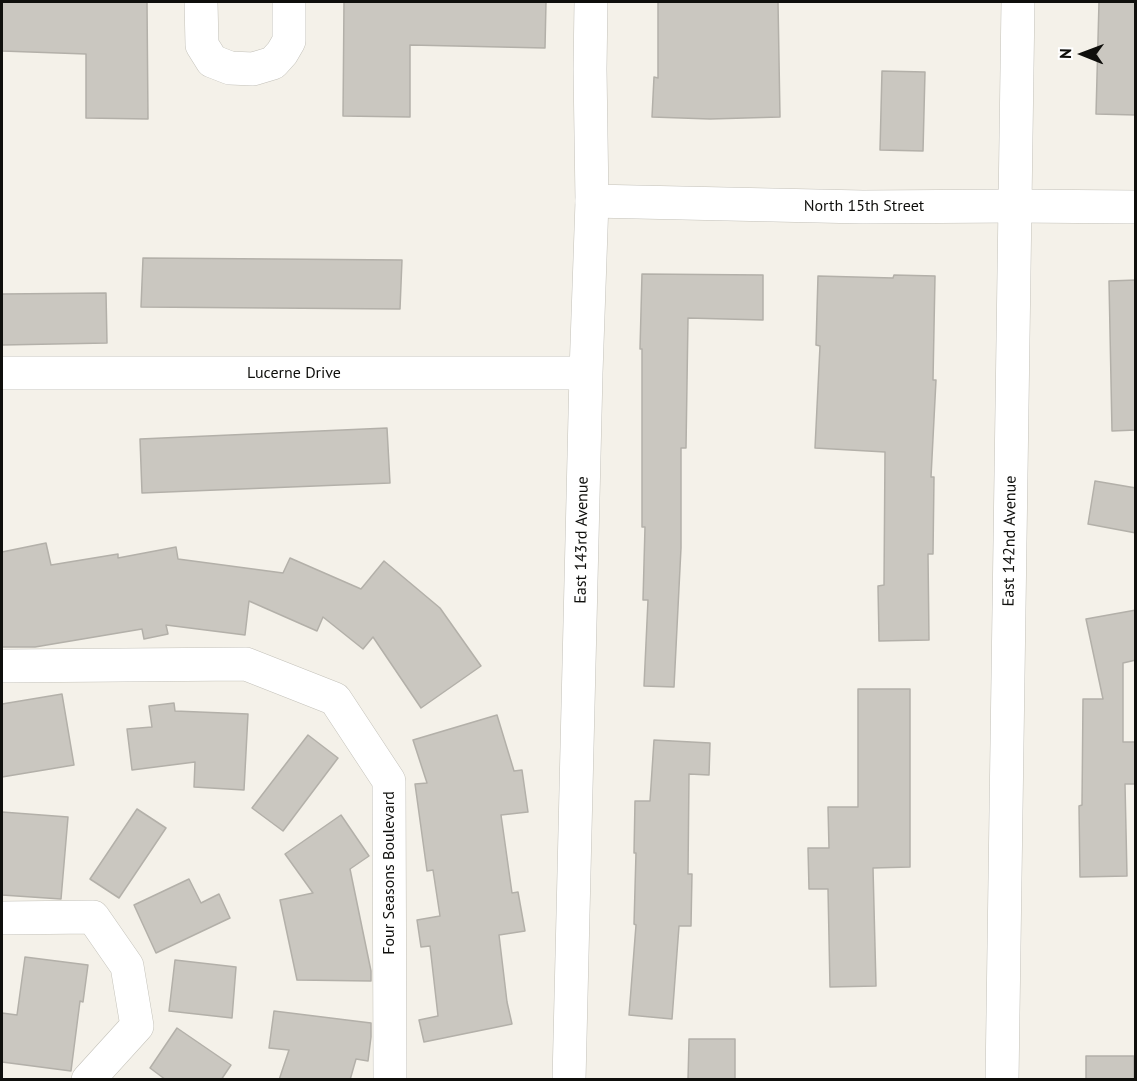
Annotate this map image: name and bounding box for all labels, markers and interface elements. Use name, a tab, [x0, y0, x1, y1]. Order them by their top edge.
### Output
north arrow	[1053, 24, 1113, 84]
text: N	[1055, 48, 1075, 59]
street label: North 15th Street	[804, 196, 924, 216]
street label: Lucerne Drive	[247, 363, 341, 383]
street label: East 142nd Avenue	[999, 475, 1021, 607]
street label: East 143rd Avenue	[571, 476, 593, 604]
street label: Four Seasons Boulevard	[379, 791, 399, 955]

